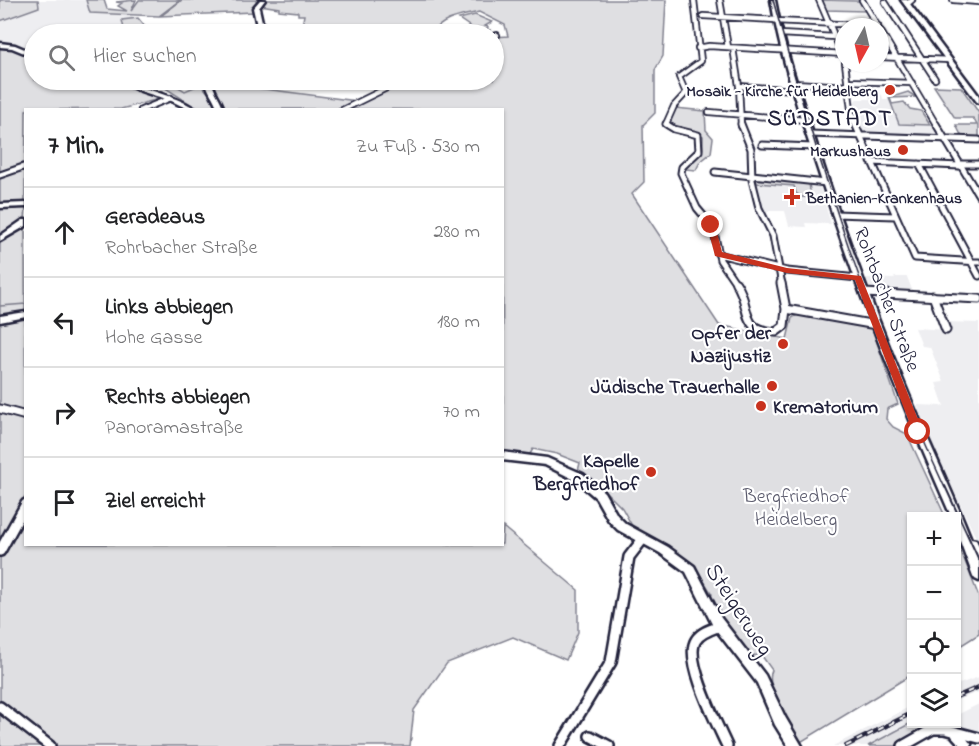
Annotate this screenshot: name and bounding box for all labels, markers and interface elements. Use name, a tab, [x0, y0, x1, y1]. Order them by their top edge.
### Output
north arrow	[835, 18, 889, 72]
search box	[24, 24, 504, 90]
icon: search	[45, 41, 78, 74]
text: Hier suchen	[93, 41, 197, 73]
place label: Mosaik - Kirche für Heidelberg	[686, 80, 878, 105]
marker: Mosaik - Kirche für Heidelberg	[883, 83, 897, 97]
district label: SÜDSTADT	[767, 104, 893, 136]
text: 7 Min.	[48, 128, 104, 166]
text: Zu Fuß · 530 m	[356, 133, 480, 162]
place label: Markushaus	[810, 140, 891, 164]
marker: Markushaus	[896, 143, 910, 157]
place label: Bethanien-Krankenhaus	[805, 187, 962, 211]
marker: Bethanien-Krankenhaus	[783, 188, 801, 206]
text: Geradeaus	[105, 202, 205, 234]
route end	[697, 211, 723, 237]
icon: ahead	[48, 216, 81, 249]
text: 280 m	[433, 218, 480, 247]
street label: Rohrbacher Straße	[845, 224, 927, 376]
text: Rohrbacher Straße	[105, 234, 257, 263]
text: Links abbiegen	[105, 292, 233, 324]
icon: left	[48, 306, 81, 339]
text: 180 m	[437, 308, 480, 337]
place label: Opfer der Nazijustiz	[690, 320, 772, 372]
text: Hohe Gasse	[105, 324, 203, 353]
marker: Opfer der Nazijustiz	[776, 337, 790, 351]
place label: Jüdische Trauerhalle	[591, 374, 761, 403]
marker: Jüdische Trauerhalle	[765, 379, 779, 393]
text: Rechts abbiegen	[105, 382, 250, 414]
place label: Krematorium	[773, 394, 878, 423]
icon: right	[48, 396, 81, 429]
text: 70 m	[443, 398, 480, 427]
marker: Krematorium	[754, 399, 768, 413]
text: Panoramastraße	[105, 414, 243, 443]
route start	[904, 418, 930, 444]
place label: Kapelle Bergfriedhof	[533, 448, 640, 501]
marker: Kapelle Bergfriedhof	[644, 465, 658, 479]
park label: Bergfriedhof Heidelberg	[742, 483, 849, 536]
icon: arrive	[48, 486, 81, 519]
text: Ziel erreicht	[105, 486, 205, 518]
map controls	[907, 512, 961, 728]
button: +	[907, 512, 961, 566]
street label: Steigerweg	[695, 557, 781, 664]
button: −	[907, 566, 961, 620]
button: locate	[907, 620, 961, 674]
button: layers	[907, 674, 961, 728]

